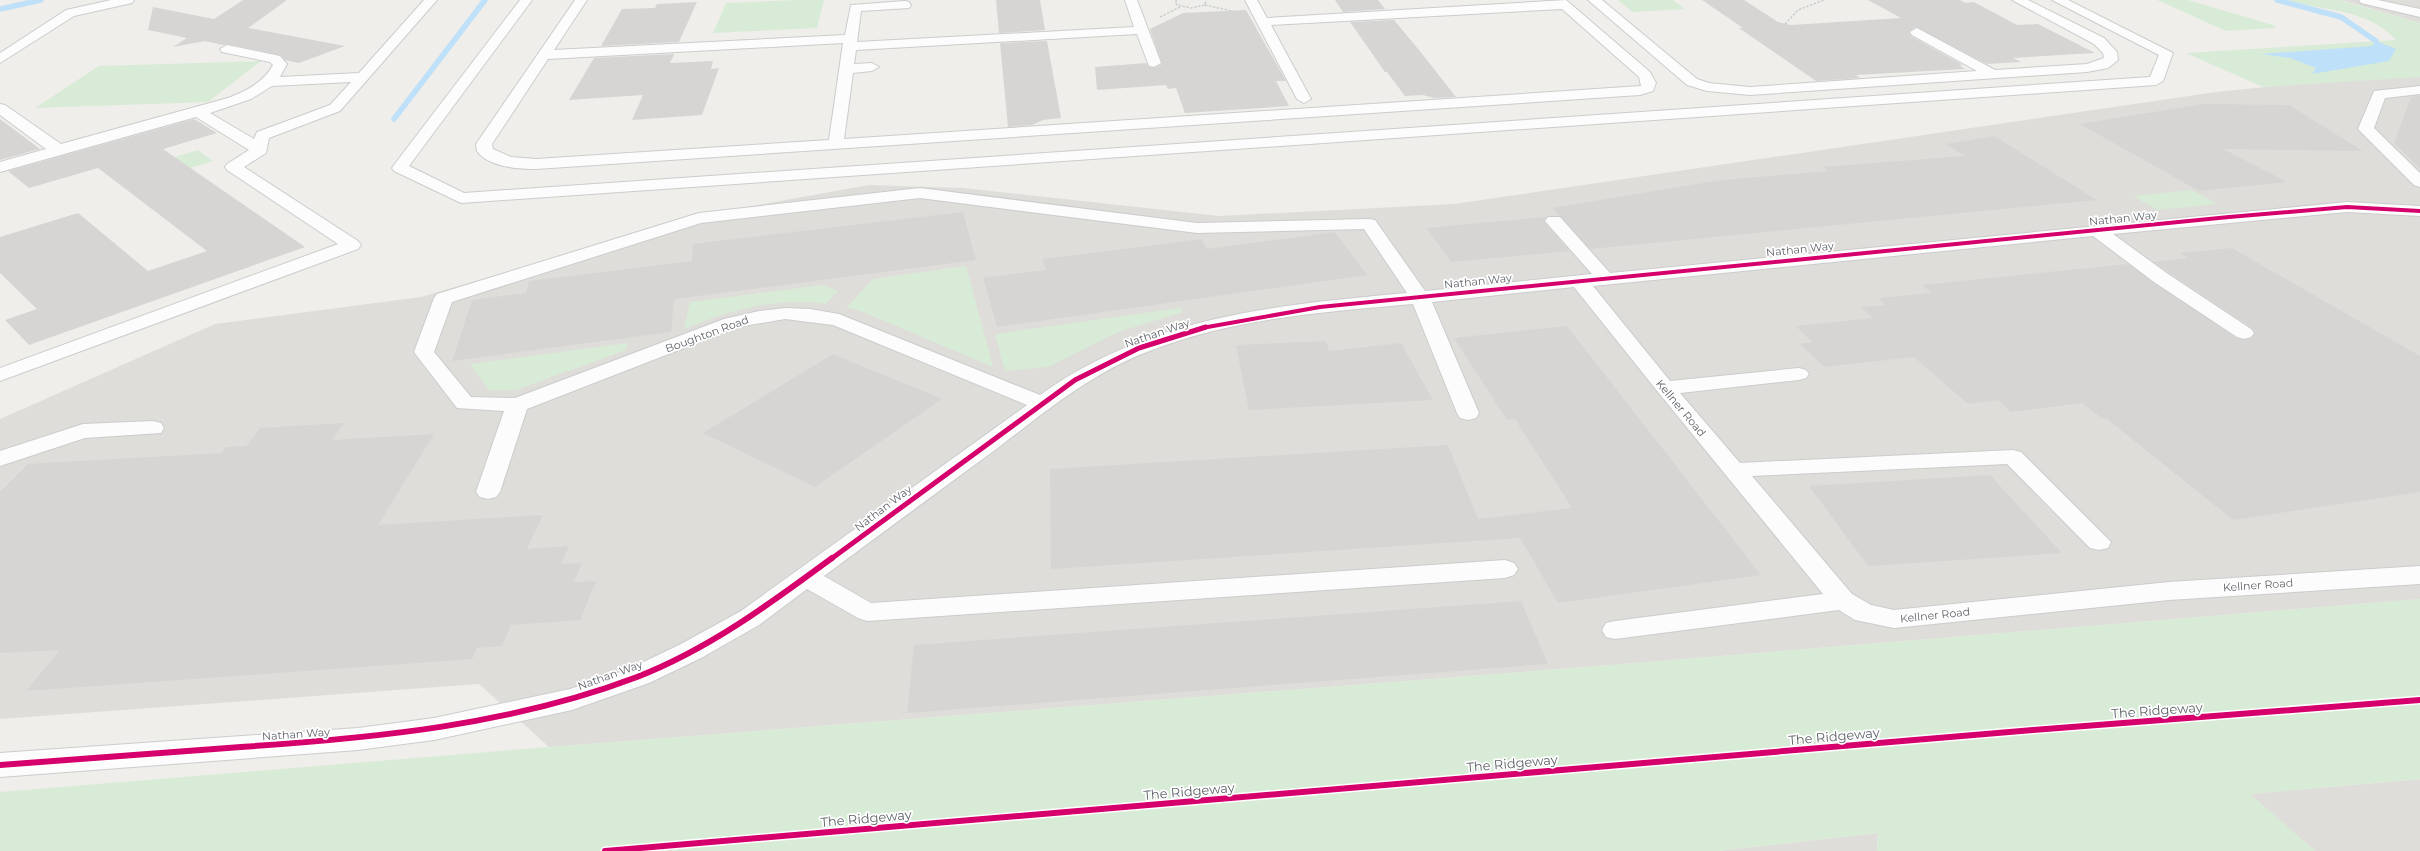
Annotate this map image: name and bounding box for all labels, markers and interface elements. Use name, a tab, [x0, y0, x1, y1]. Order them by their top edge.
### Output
street label: Nathan Way	[2088, 207, 2158, 229]
street label: Nathan Way	[1765, 238, 1835, 260]
street label: Nathan Way	[1443, 270, 1513, 292]
street label: Boughton Road	[663, 312, 751, 356]
street label: Nathan Way	[1123, 315, 1191, 351]
street label: Kellner Road	[1653, 377, 1709, 439]
street label: Nathan Way	[852, 482, 914, 534]
street label: Kellner Road	[2222, 576, 2294, 594]
street label: Kellner Road	[1899, 604, 1971, 626]
street label: Nathan Way	[576, 657, 644, 693]
street label: The Ridgeway	[2111, 699, 2204, 721]
street label: The Ridgeway	[1788, 724, 1881, 748]
street label: Nathan Way	[262, 725, 330, 743]
street label: The Ridgeway	[1466, 751, 1559, 775]
street label: The Ridgeway	[1143, 779, 1236, 803]
street label: The Ridgeway	[820, 806, 913, 830]

